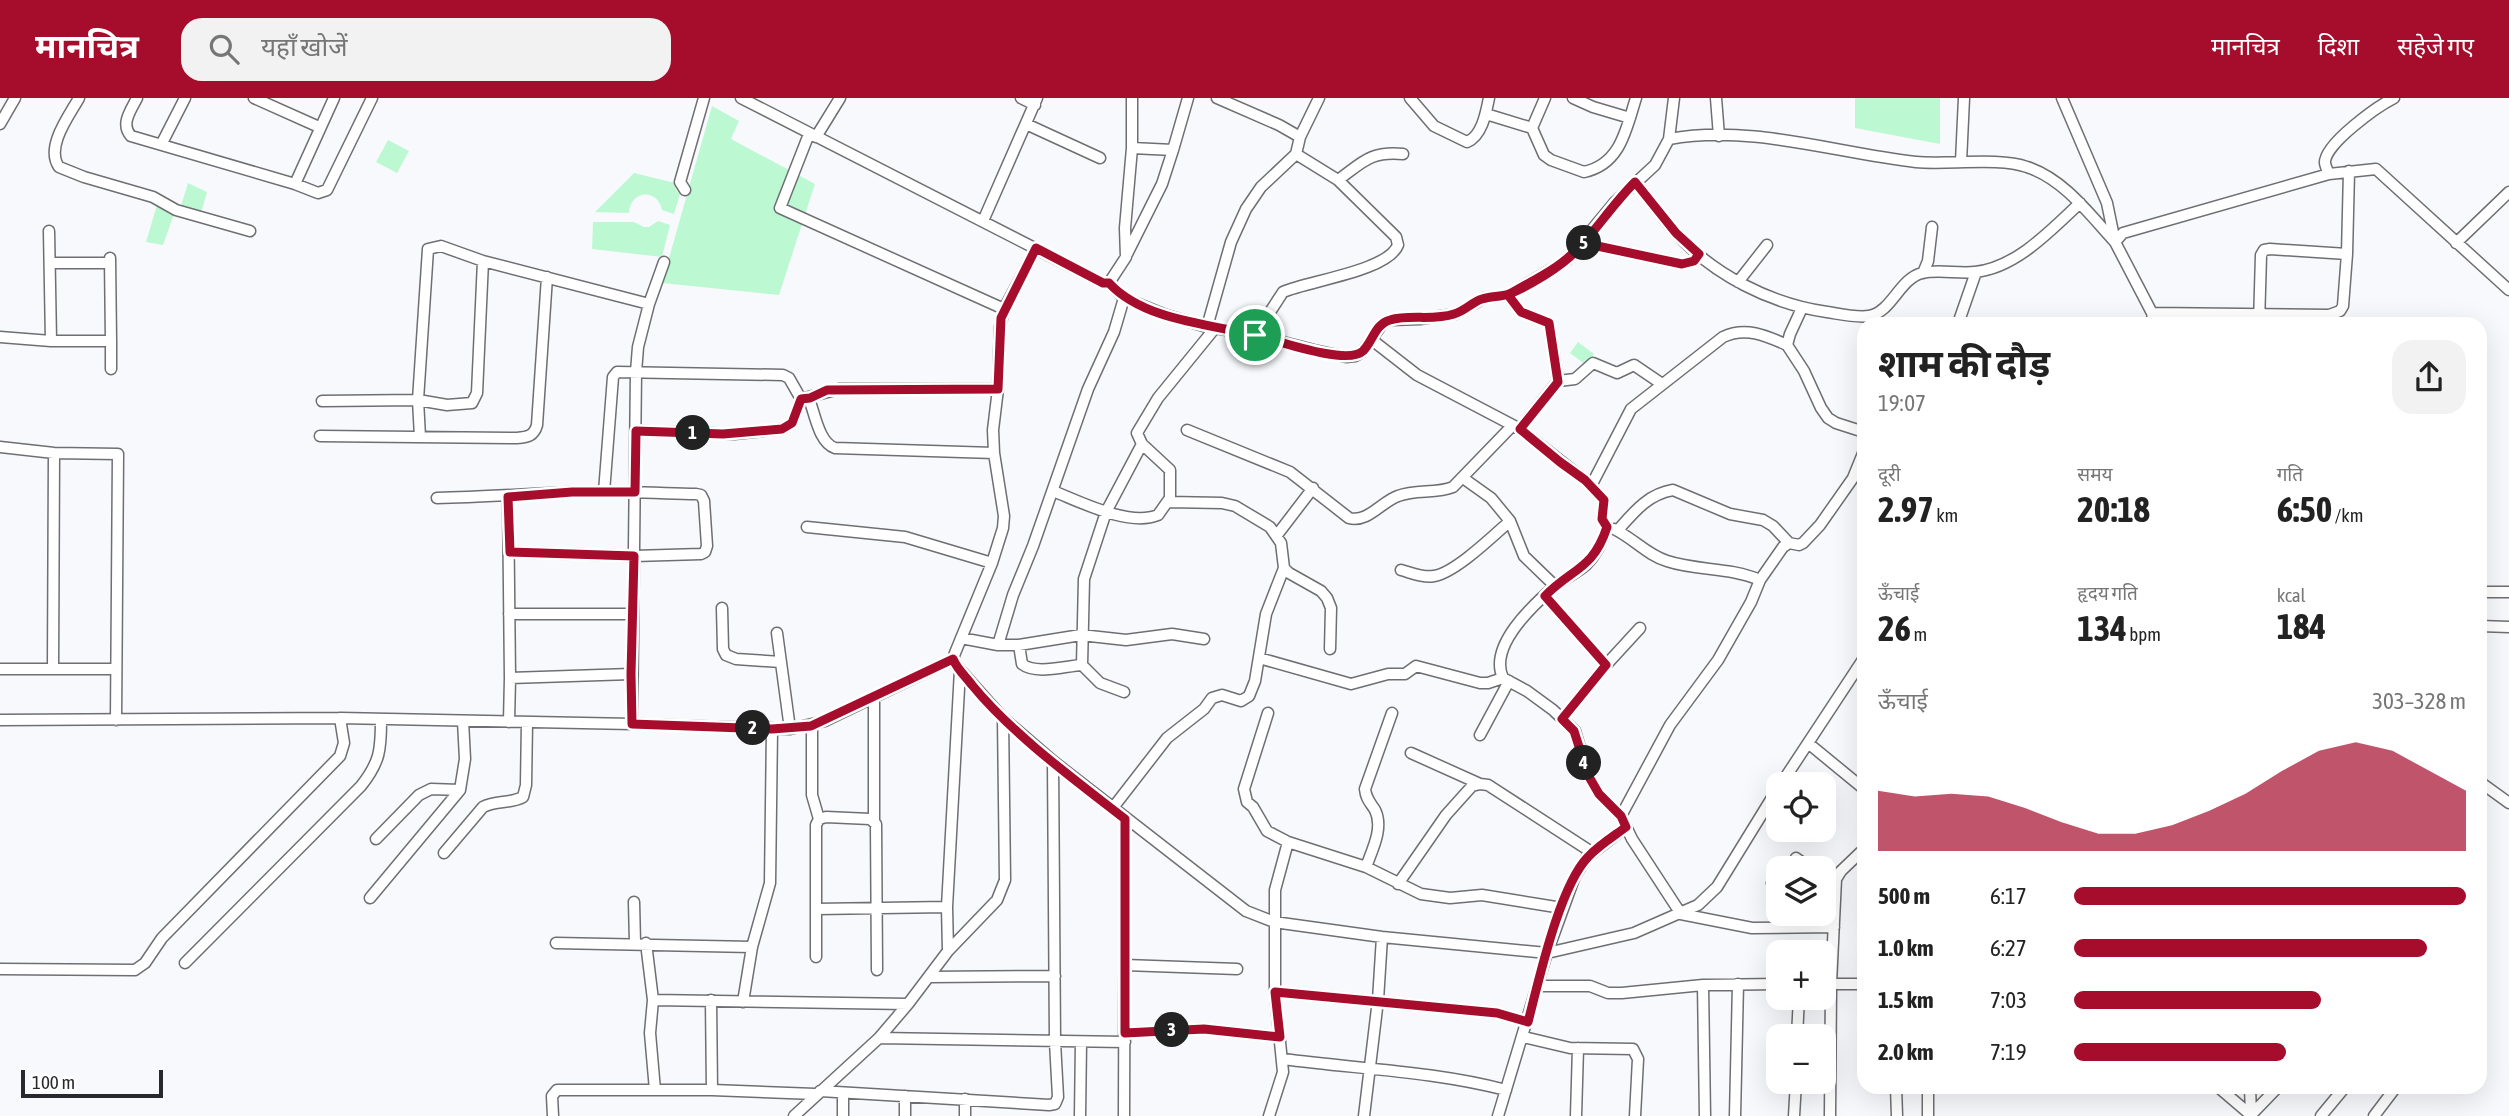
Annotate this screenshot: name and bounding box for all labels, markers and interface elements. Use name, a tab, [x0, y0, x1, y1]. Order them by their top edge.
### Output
search box	[181, 18, 671, 81]
text: मानचित्र	[35, 27, 139, 65]
icon: search	[205, 30, 243, 68]
text: यहाँ खोजें	[261, 32, 348, 62]
text: मानचित्र	[2211, 33, 2280, 60]
text: दिशा	[2318, 33, 2359, 60]
text: सहेजे गए	[2397, 33, 2474, 60]
pin: 5	[1566, 226, 1602, 260]
text: 5	[1579, 231, 1588, 253]
pin	[1225, 305, 1285, 365]
icon: arrive	[1236, 316, 1274, 354]
button: share	[2392, 340, 2466, 414]
text: शाम की दौड़	[1878, 342, 2050, 385]
text: 19:07	[1878, 390, 1926, 416]
pin: 1	[676, 416, 710, 450]
text: 1	[688, 421, 697, 443]
text: दूरी	[1878, 463, 1901, 485]
text: समय	[2077, 463, 2113, 485]
text: गति	[2277, 463, 2303, 485]
text: 2.97	[1878, 489, 1934, 529]
text: 20:18	[2077, 489, 2150, 529]
text: 6:50	[2277, 489, 2332, 529]
text: km	[1934, 504, 1958, 526]
text: /km	[2332, 504, 2363, 526]
text: ऊँचाई	[1878, 582, 1919, 604]
text: हृदय गति	[2077, 582, 2138, 604]
text: kcal	[2277, 584, 2306, 606]
text: 184	[2277, 606, 2326, 646]
text: 26	[1878, 608, 1911, 648]
text: 134	[2077, 608, 2127, 648]
text: m	[1911, 623, 1927, 645]
text: bpm	[2127, 623, 2161, 645]
text: ऊँचाई	[1878, 688, 1928, 714]
text: 303–328 m	[2372, 688, 2466, 714]
pin: 2	[736, 710, 770, 746]
text: 2	[748, 716, 757, 738]
pin: 4	[1566, 746, 1602, 780]
text: 4	[1579, 751, 1588, 773]
map controls	[1766, 772, 1836, 1094]
button: locate	[1766, 772, 1836, 842]
button: layers	[1766, 856, 1836, 926]
text: 500 m	[1878, 883, 1930, 909]
text: 6:17	[1990, 883, 2027, 909]
text: 1.0 km	[1878, 935, 1934, 961]
text: 6:27	[1990, 935, 2027, 961]
button: +	[1766, 940, 1836, 1010]
text: 1.5 km	[1878, 987, 1934, 1013]
text: 7:03	[1990, 987, 2027, 1013]
pin: 3	[1154, 1012, 1190, 1048]
text: 3	[1167, 1018, 1176, 1040]
button: −	[1766, 1024, 1836, 1094]
text: 2.0 km	[1878, 1039, 1934, 1065]
text: 7:19	[1990, 1039, 2027, 1065]
scale bar	[21, 1067, 163, 1099]
text: 100 m	[32, 1071, 75, 1093]

